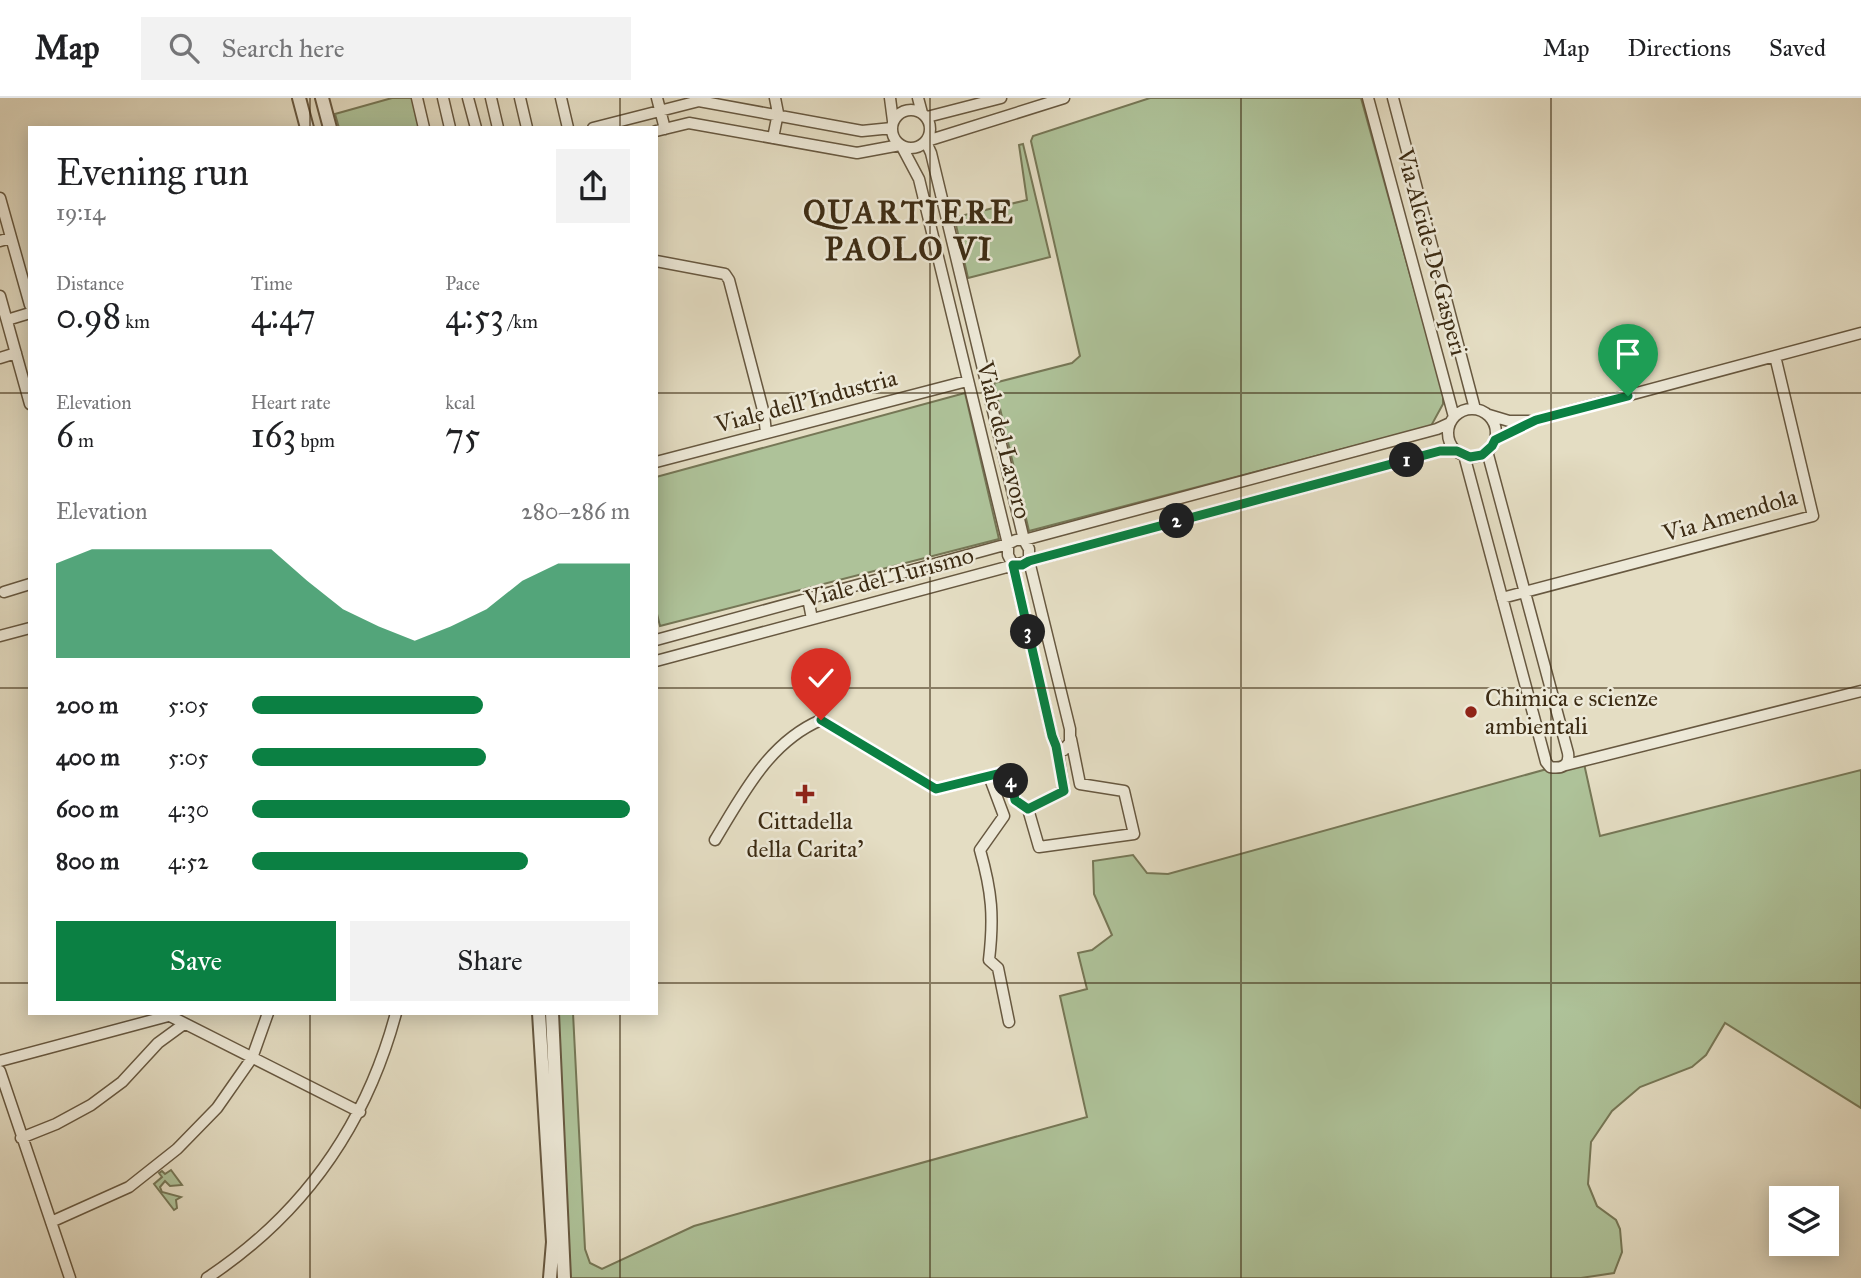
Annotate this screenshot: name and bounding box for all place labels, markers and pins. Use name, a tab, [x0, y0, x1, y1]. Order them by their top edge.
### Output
pin	[1598, 324, 1658, 396]
pin: 1	[1390, 442, 1424, 478]
pin: 2	[1160, 504, 1194, 538]
pin: 3	[1010, 614, 1046, 650]
pin	[791, 648, 851, 720]
place label: Chimica e scienze ambientali	[1485, 683, 1658, 741]
marker: Chimica e scienze ambientali	[1463, 704, 1479, 720]
pin: 4	[993, 764, 1028, 798]
marker: Cittadella della Carita'	[795, 784, 815, 804]
place label: Cittadella della Carita'	[747, 806, 863, 864]

